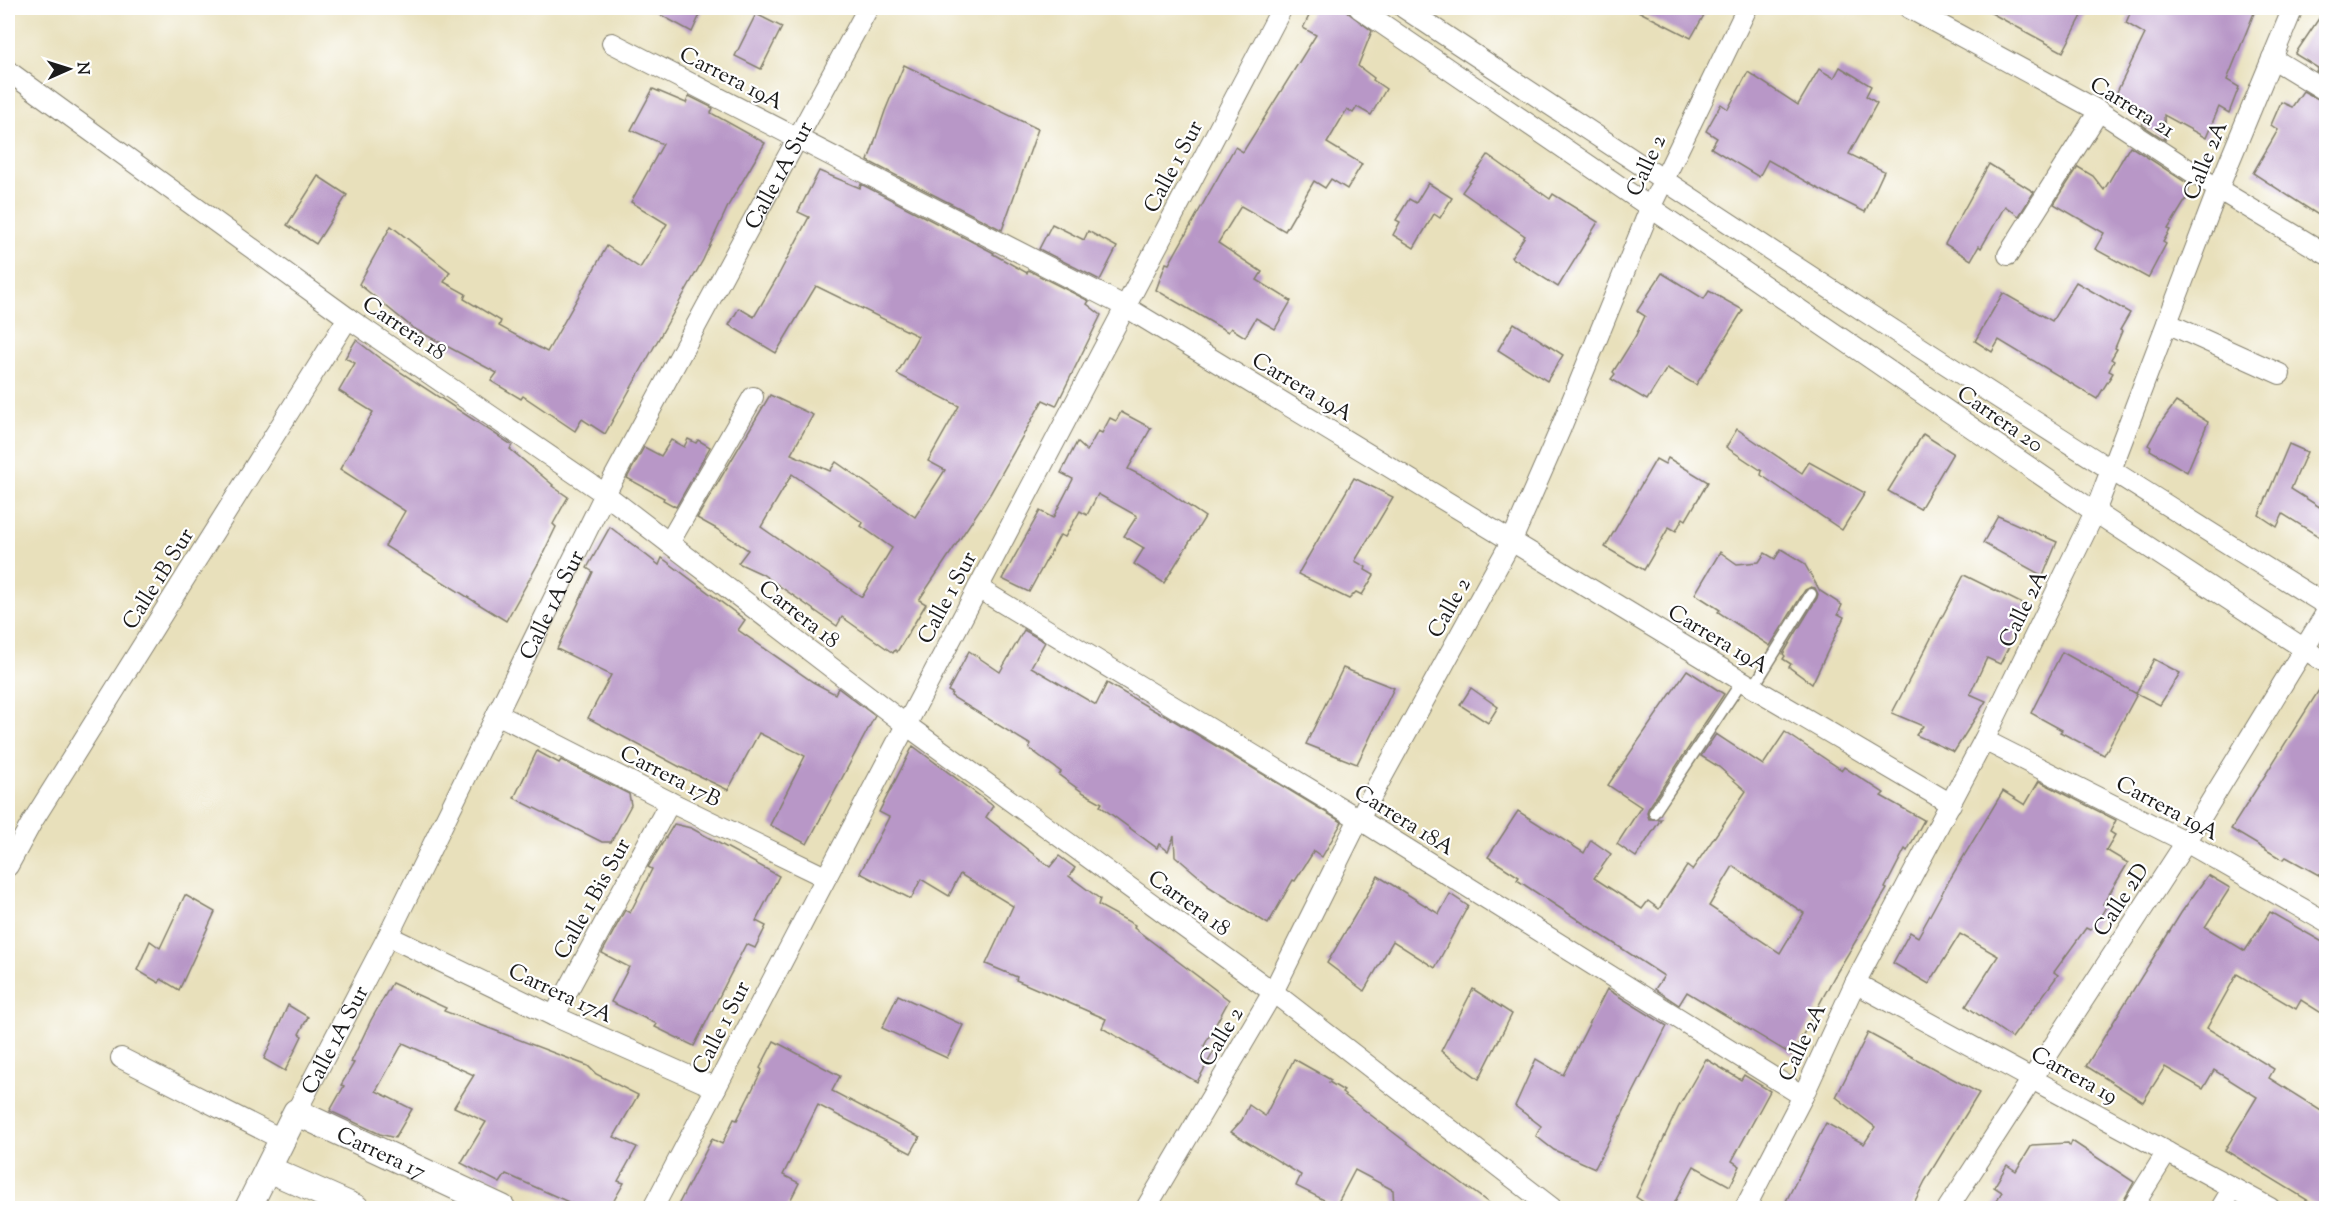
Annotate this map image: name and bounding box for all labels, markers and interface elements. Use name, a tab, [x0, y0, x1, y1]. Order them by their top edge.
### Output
north arrow	[39, 39, 99, 99]
street label: Carrera 19A	[673, 40, 788, 120]
text: N	[70, 61, 93, 76]
street label: Carrera 21	[2083, 70, 2181, 148]
street label: Calle 1 Sur	[1137, 115, 1212, 219]
street label: Calle 1A Sur	[738, 116, 823, 236]
street label: Calle 2A	[2176, 117, 2237, 205]
street label: Calle 2	[1620, 130, 1676, 202]
street label: Carrera 18	[355, 289, 452, 369]
street label: Carrera 19A	[1245, 346, 1358, 431]
street label: Carrera 20	[1950, 379, 2049, 462]
street label: Calle 1B Sur	[116, 523, 203, 637]
street label: Calle 1A Sur	[513, 545, 594, 666]
street label: Calle 1 Sur	[911, 546, 986, 650]
street label: Calle 2A	[1992, 565, 2057, 654]
street label: Calle 2	[1421, 572, 1480, 645]
street label: Carrera 18	[751, 573, 846, 657]
street label: Carrera 19A	[1661, 598, 1774, 683]
street label: Carrera 17B	[614, 739, 726, 817]
street label: Carrera 19A	[2109, 769, 2224, 850]
street label: Carrera 18A	[1347, 778, 1460, 865]
street label: Calle 1 Bis Sur	[547, 833, 640, 966]
street label: Calle 2D	[2087, 857, 2158, 944]
street label: Carrera 18	[1140, 863, 1236, 945]
street label: Carrera 17A	[502, 957, 617, 1033]
street label: Calle 1 Sur	[686, 976, 760, 1081]
street label: Calle 1A Sur	[295, 981, 378, 1101]
street label: Calle 2A	[1772, 999, 1836, 1088]
street label: Calle 2	[1192, 1002, 1253, 1074]
street label: Carrera 19	[2024, 1040, 2123, 1114]
street label: Carrera 17	[330, 1120, 431, 1189]

